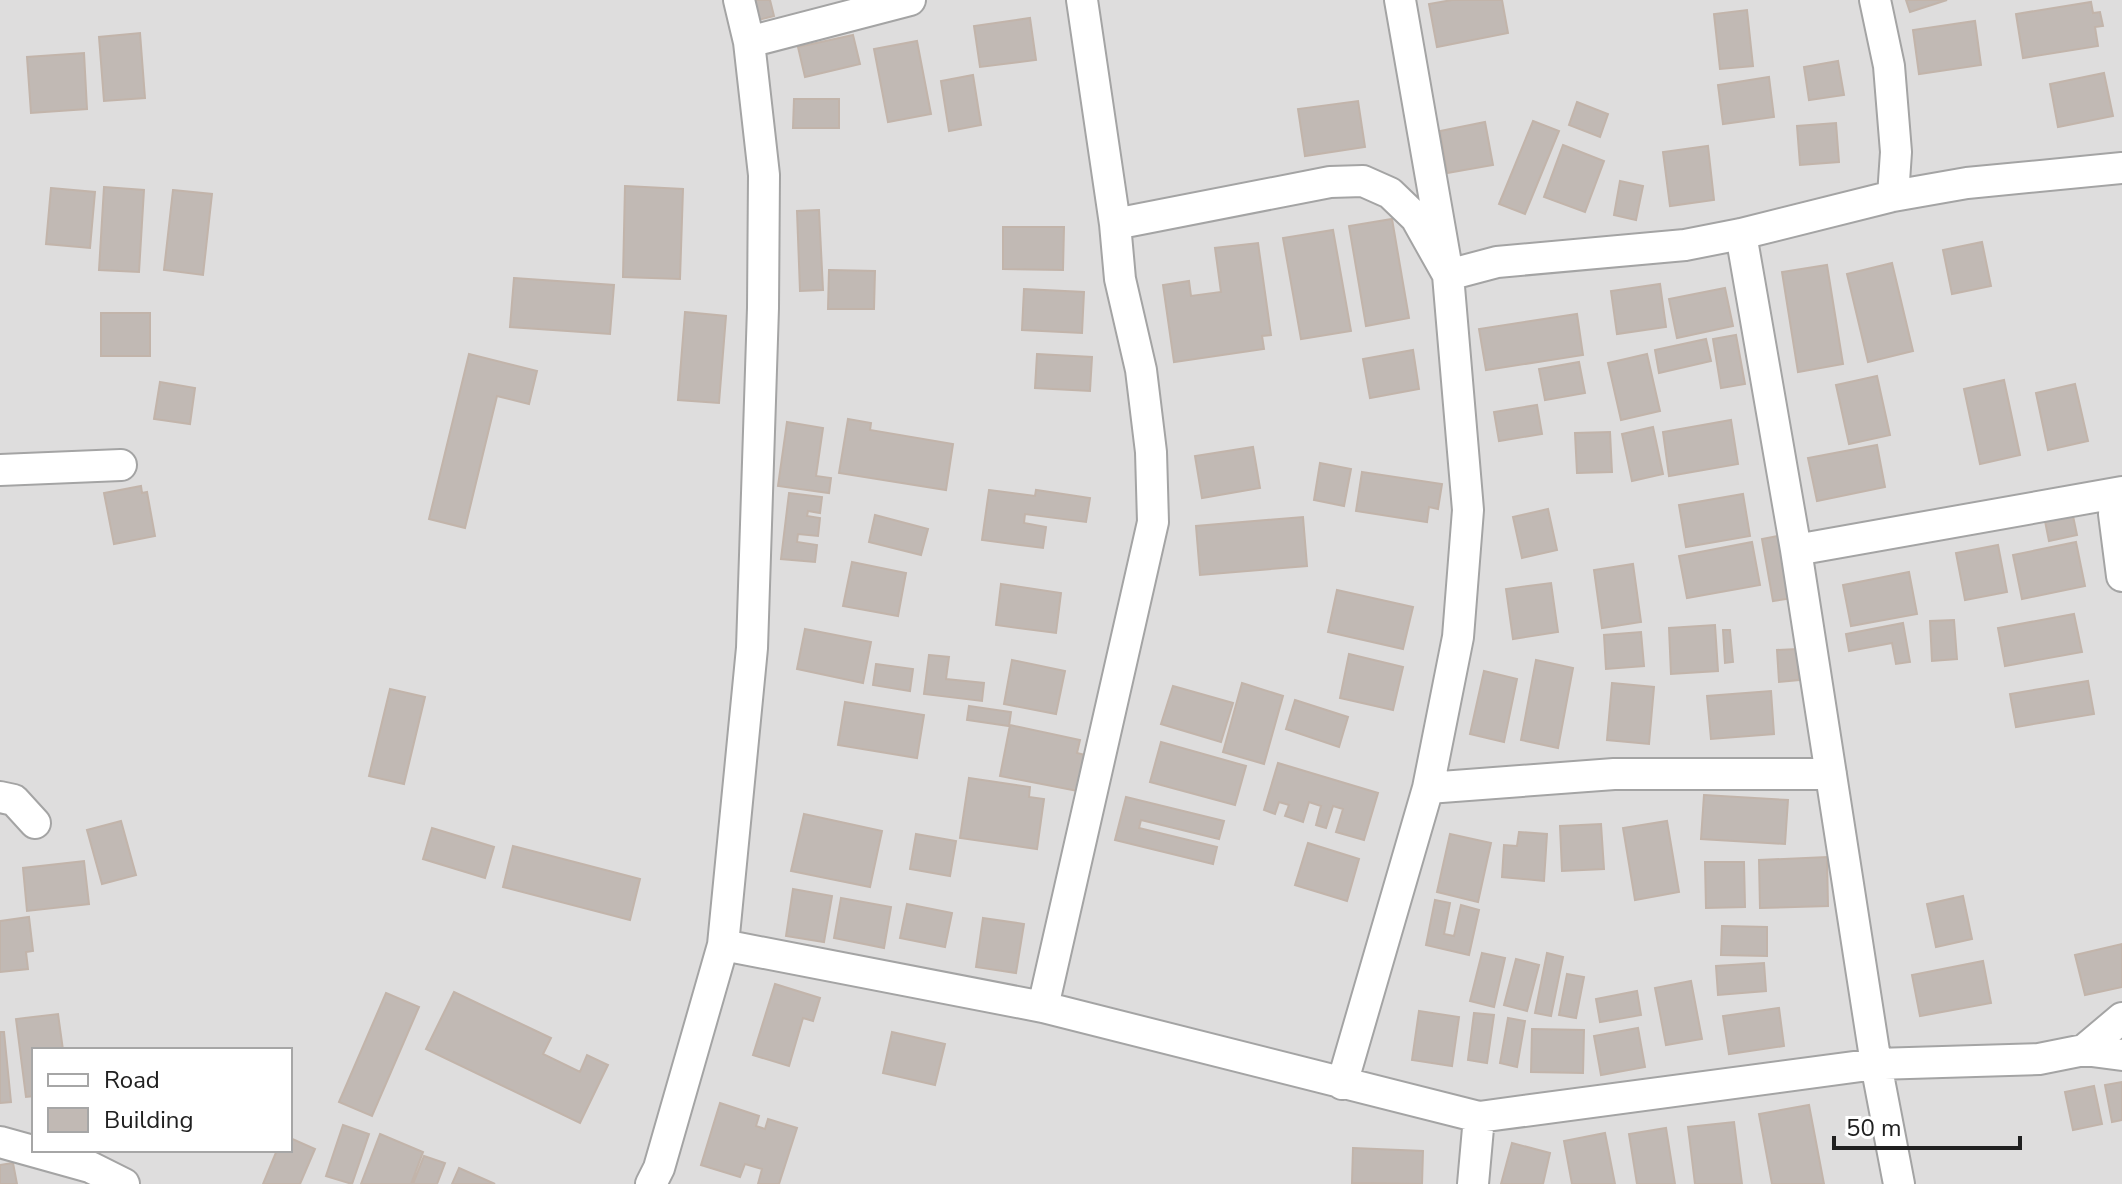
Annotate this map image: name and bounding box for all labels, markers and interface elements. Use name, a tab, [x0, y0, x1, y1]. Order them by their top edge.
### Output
legend	[32, 1048, 292, 1152]
text: Road	[104, 1064, 160, 1096]
scale bar	[1834, 1100, 2020, 1150]
text: Building	[104, 1104, 194, 1136]
text: 50 m	[1846, 1112, 1902, 1144]

